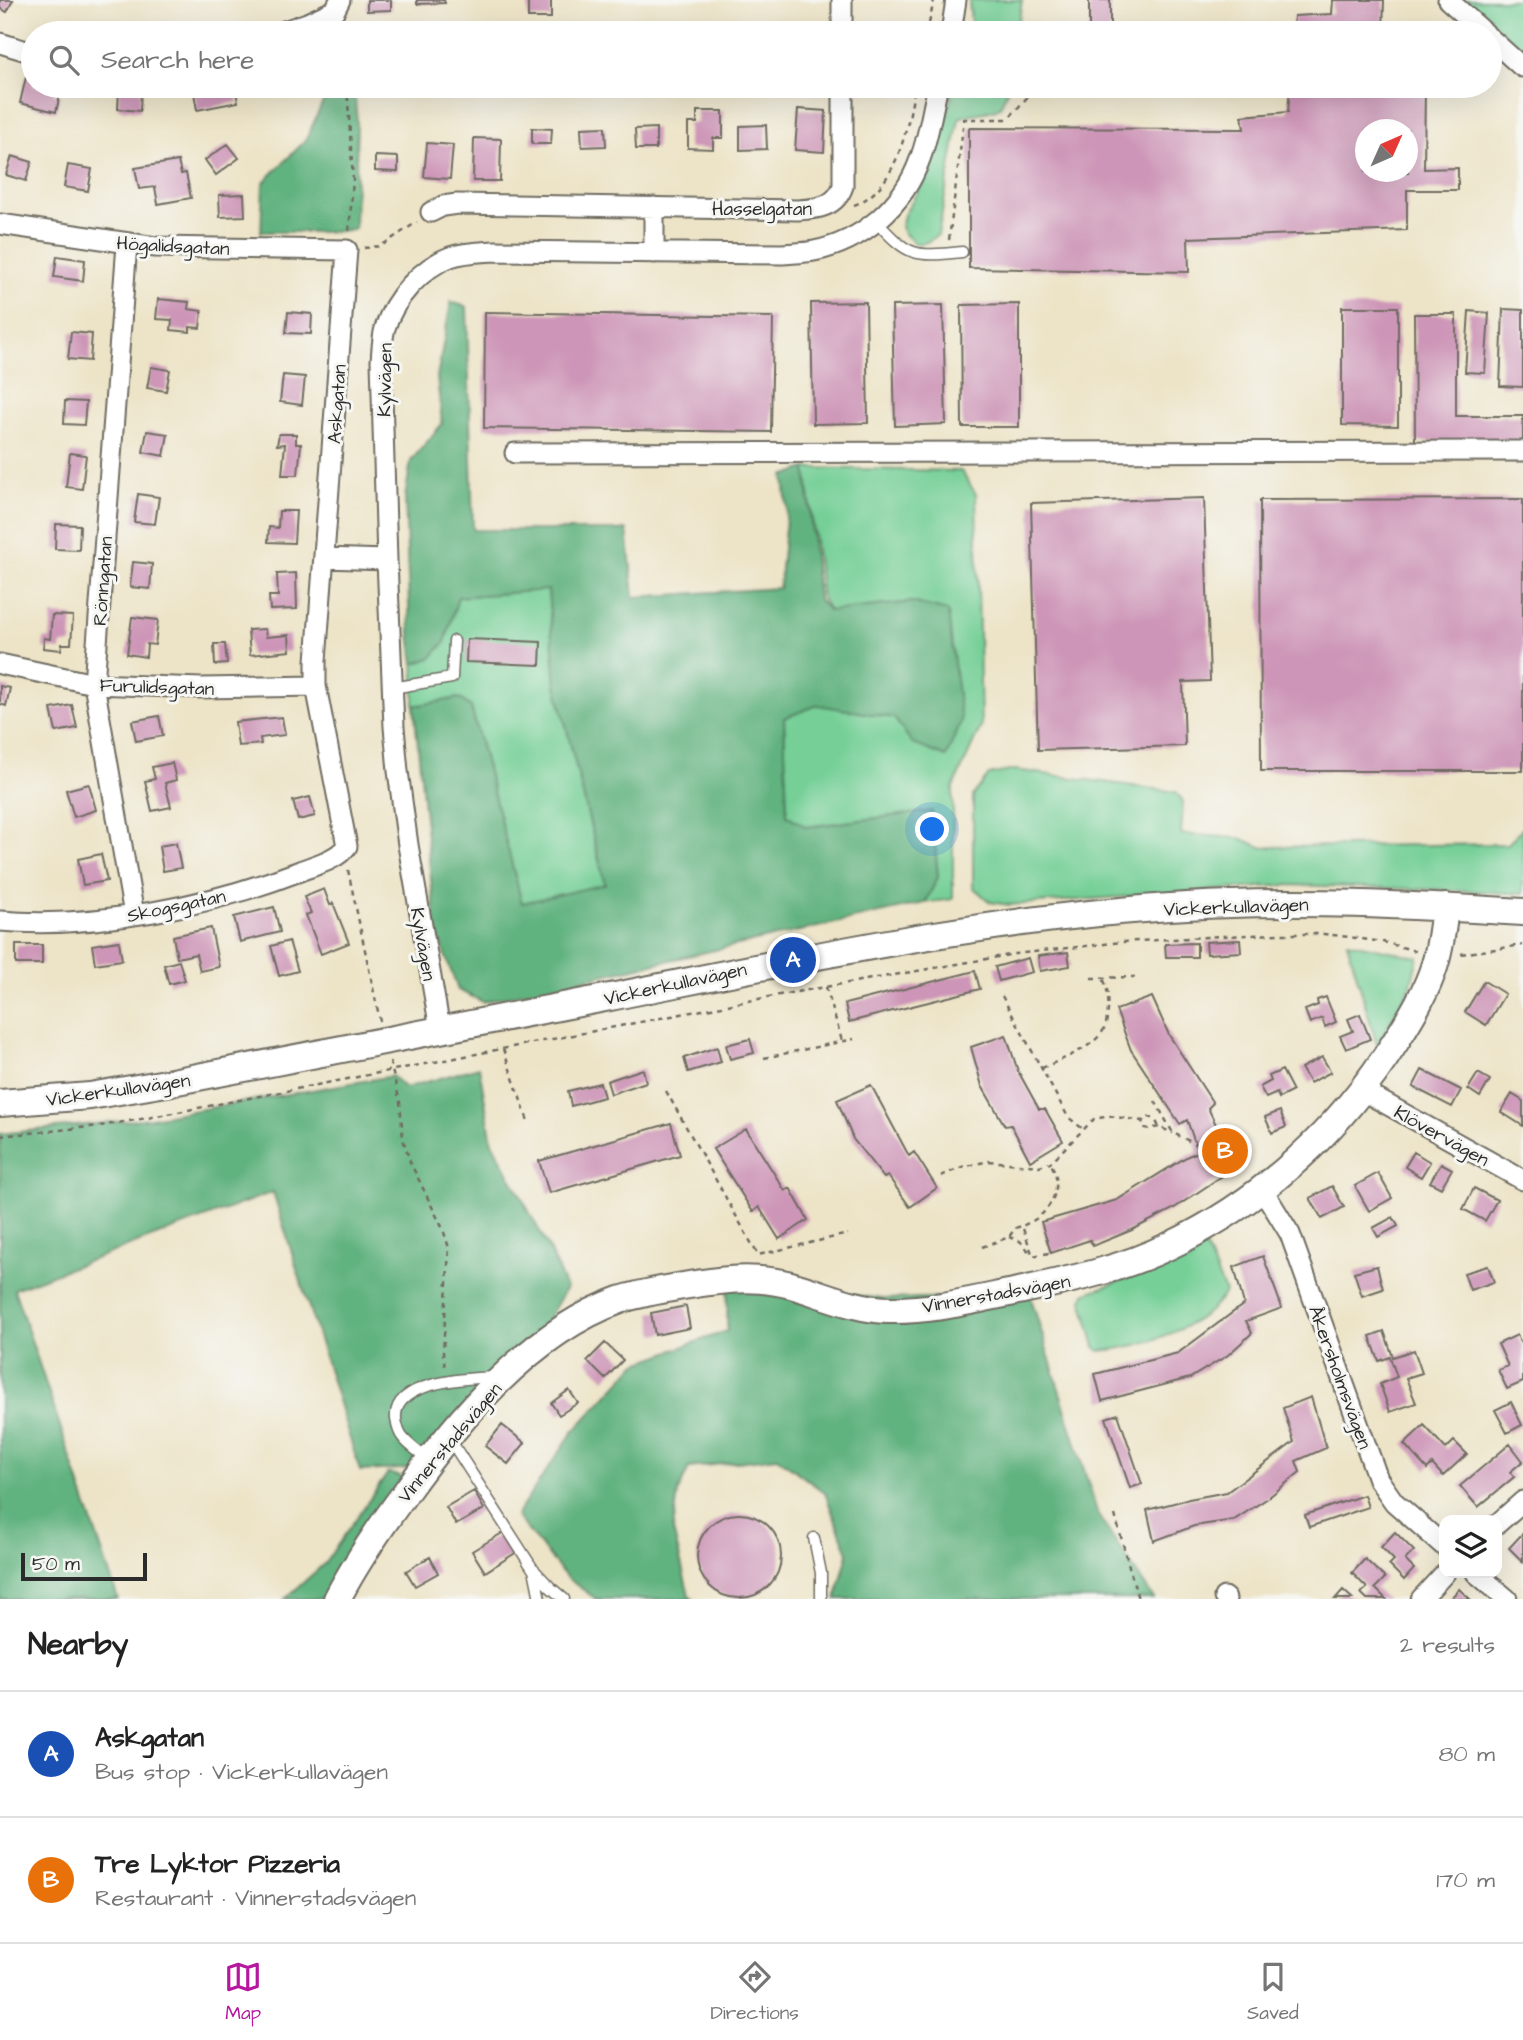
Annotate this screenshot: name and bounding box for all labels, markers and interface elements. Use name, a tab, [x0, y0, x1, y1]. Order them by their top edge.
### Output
search box	[21, 21, 1502, 98]
icon: search	[45, 41, 83, 79]
text: Search here	[101, 42, 254, 78]
north arrow	[1355, 119, 1418, 182]
street label: Hasselgatan	[712, 196, 812, 224]
street label: Högalidsgatan	[116, 230, 230, 264]
street label: Kylvägen	[371, 343, 401, 417]
street label: Askgatan	[321, 363, 355, 445]
street label: Rönngatan	[87, 535, 121, 627]
street label: Furulidsgatan	[99, 672, 215, 704]
your location	[915, 812, 949, 846]
street label: Skogsgatan	[124, 883, 228, 931]
street label: Vickerkullavägen	[1163, 891, 1309, 925]
street label: Kylvägen	[402, 905, 442, 983]
pin: A	[770, 934, 816, 986]
street label: Vickerkullavägen	[601, 956, 749, 1014]
street label: Vickerkullavägen	[44, 1067, 192, 1115]
street label: Klövervägen	[1388, 1099, 1494, 1174]
pin: B	[1202, 1125, 1248, 1177]
street label: Vinnerstadsvägen	[920, 1268, 1073, 1322]
street label: Åkersholmsvägen	[1300, 1302, 1378, 1453]
street label: Vinnerstadsvägen	[392, 1377, 509, 1510]
map controls	[1439, 1515, 1502, 1578]
button: layers	[1439, 1515, 1502, 1578]
scale bar	[21, 1550, 147, 1582]
text: 50 m	[32, 1551, 80, 1578]
text: Nearby	[28, 1624, 128, 1666]
text: 2 results	[1400, 1629, 1495, 1661]
text: Askgatan	[95, 1720, 204, 1756]
text: A	[44, 1738, 58, 1770]
text: 80 m	[1438, 1738, 1495, 1770]
text: Bus stop · Vickerkullavägen	[95, 1756, 388, 1788]
text: Tre Lyktor Pizzeria	[95, 1846, 340, 1882]
text: B	[43, 1864, 59, 1896]
text: 170 m	[1436, 1864, 1495, 1896]
text: Restaurant · Vinnerstadsvägen	[95, 1882, 416, 1914]
tab: Map	[224, 1958, 262, 2027]
tab: Directions	[710, 1958, 799, 2027]
tab: Saved	[1247, 1958, 1299, 2027]

